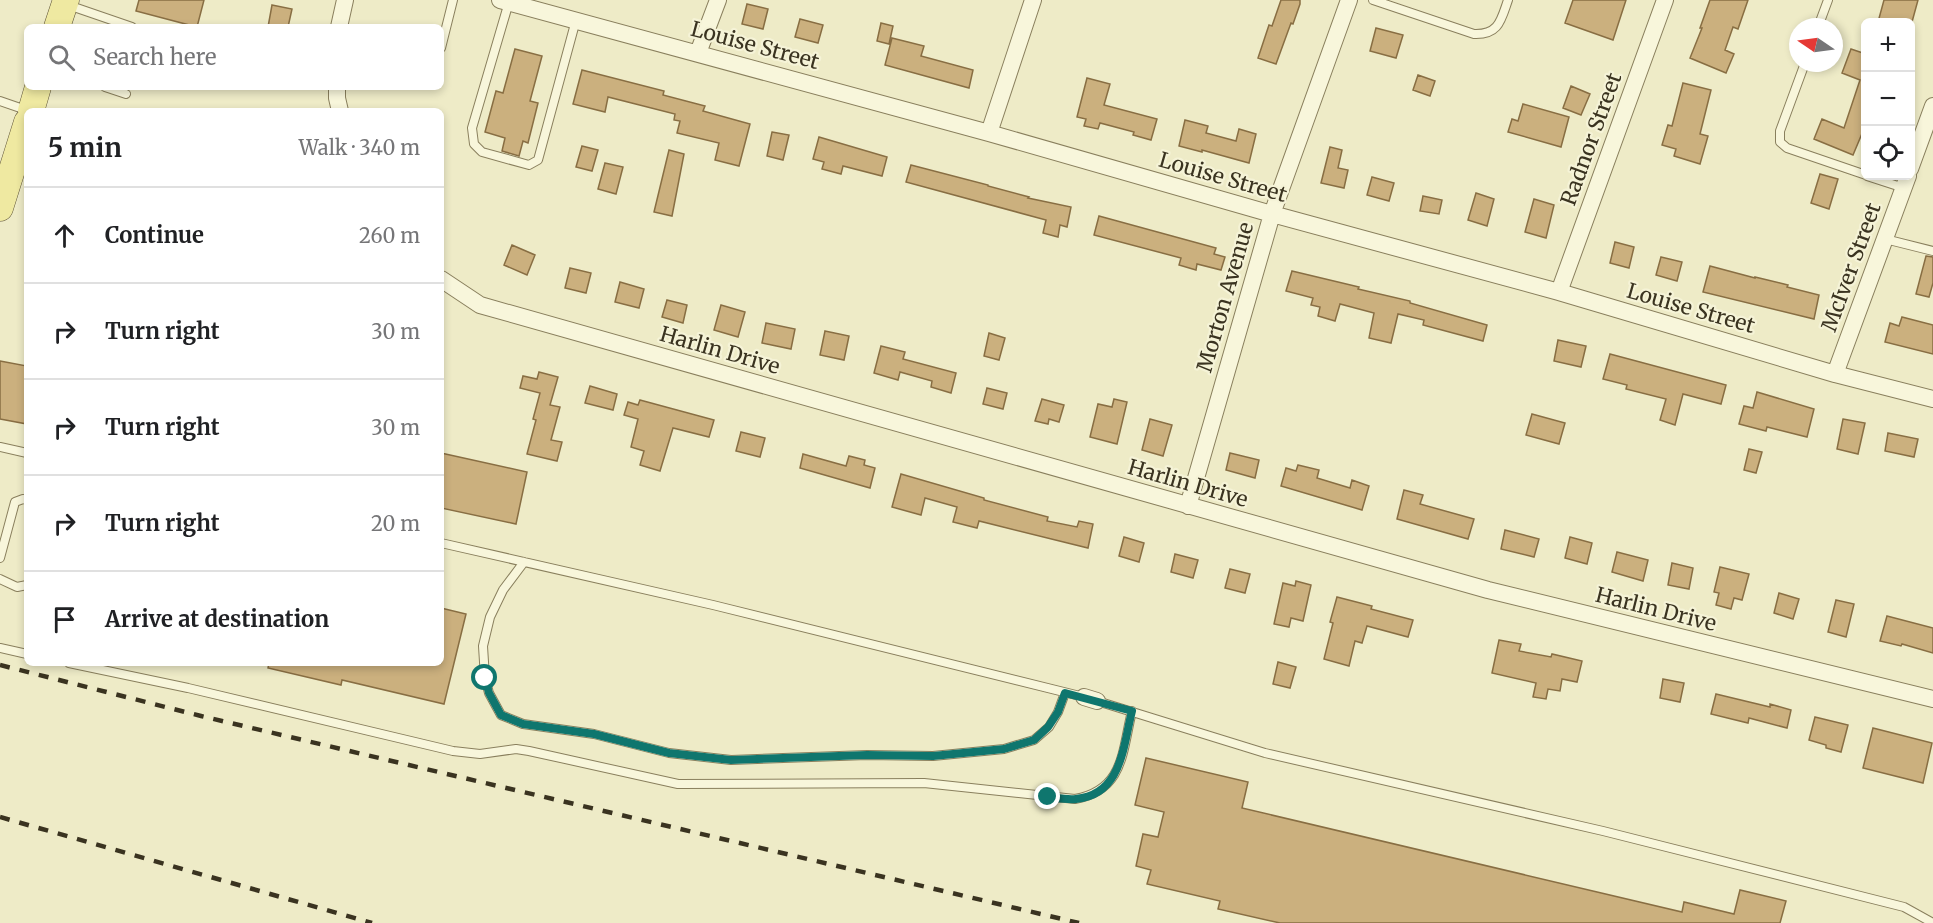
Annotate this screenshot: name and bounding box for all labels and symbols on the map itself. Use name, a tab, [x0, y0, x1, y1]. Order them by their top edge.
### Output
street label: Louise Street	[688, 15, 822, 75]
north arrow	[1789, 18, 1843, 72]
street label: Radnor Street	[1554, 69, 1628, 209]
street label: Louise Street	[1156, 146, 1290, 208]
street label: McIver Street	[1815, 199, 1887, 335]
street label: Morton Avenue	[1191, 219, 1259, 375]
street label: Louise Street	[1624, 277, 1758, 339]
street label: Harlin Drive	[657, 320, 783, 380]
street label: Harlin Drive	[1125, 453, 1251, 513]
street label: Harlin Drive	[1593, 581, 1719, 637]
route start	[471, 664, 497, 690]
route end	[1034, 783, 1060, 809]

